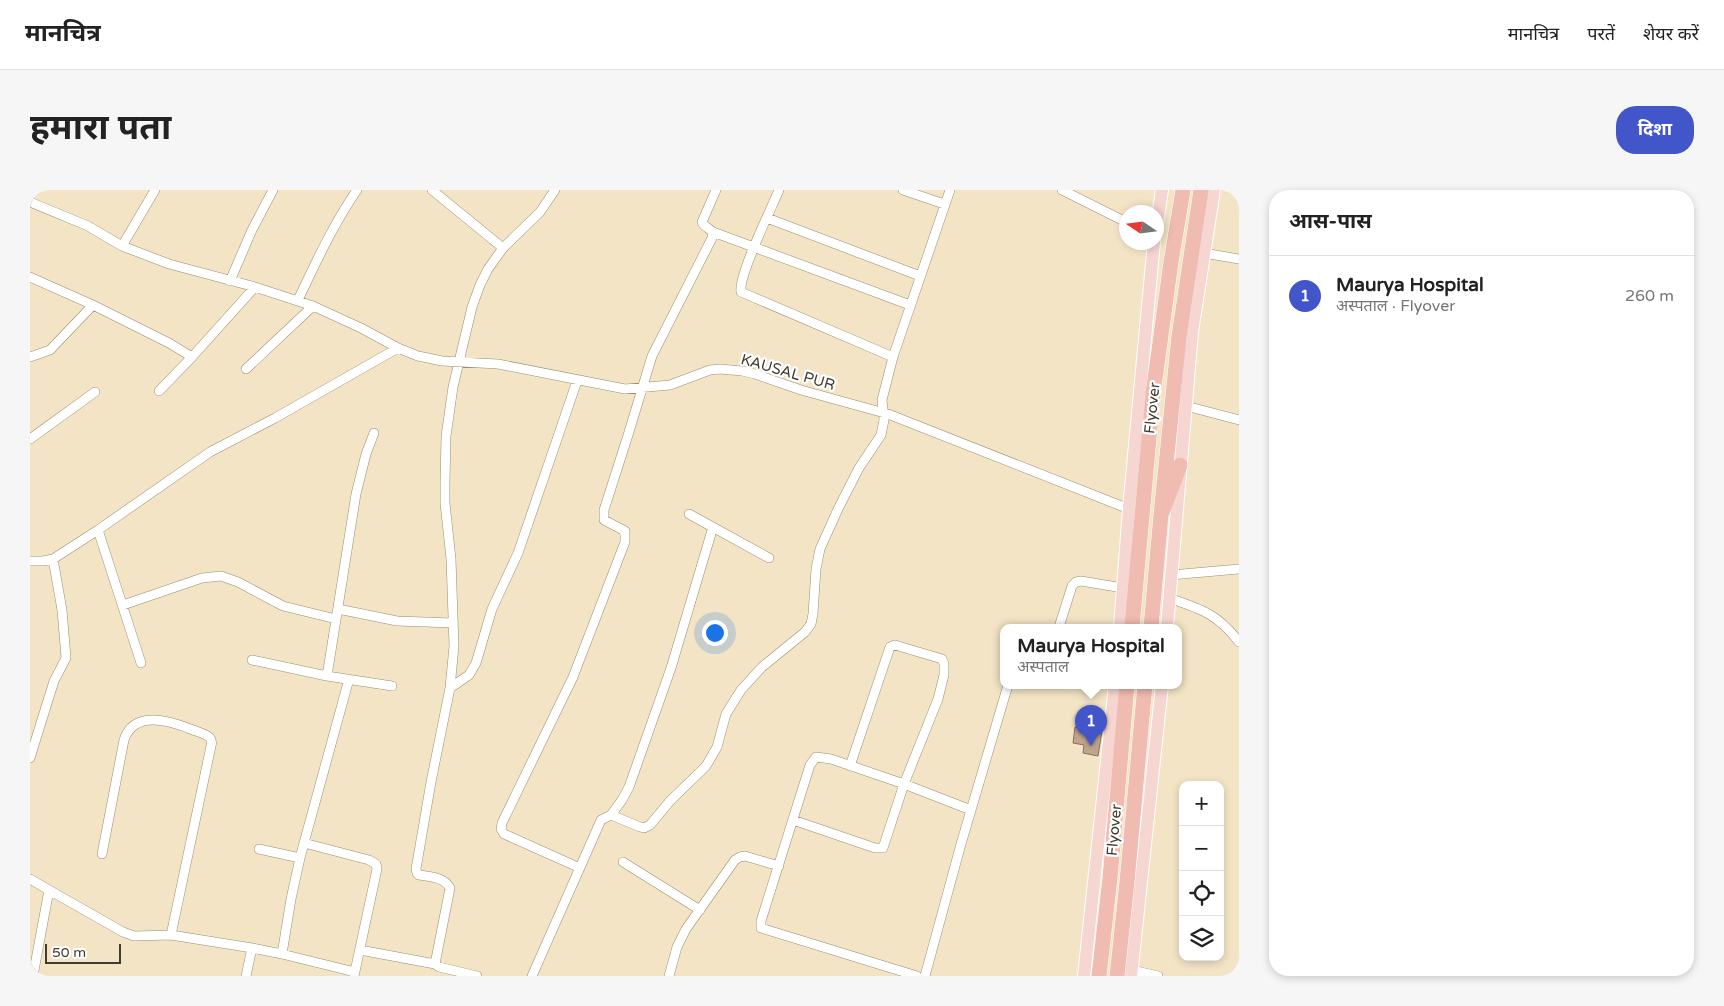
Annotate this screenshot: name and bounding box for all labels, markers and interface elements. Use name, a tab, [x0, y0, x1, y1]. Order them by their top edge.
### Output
text: मानचित्र	[25, 19, 101, 48]
text: मानचित्र	[1508, 23, 1559, 45]
text: परतें	[1587, 23, 1615, 45]
text: शेयर करें	[1643, 23, 1699, 45]
button: दिशा	[1616, 106, 1694, 154]
text: हमारा पता	[30, 107, 171, 149]
north arrow	[1119, 205, 1164, 250]
text: आस-पास	[1289, 209, 1372, 234]
text: Maurya Hospital	[1336, 274, 1484, 296]
text: 1	[1300, 286, 1310, 306]
text: 260 m	[1625, 286, 1674, 306]
text: अस्पताल · Flyover	[1336, 296, 1455, 316]
street label: KAUSAL PUR	[739, 350, 837, 394]
street label: Flyover	[1140, 381, 1164, 435]
your location	[702, 620, 728, 646]
popup	[1000, 624, 1182, 689]
text: Maurya Hospital	[1017, 635, 1165, 657]
text: अस्पताल	[1017, 657, 1069, 677]
pin: 1	[1075, 705, 1107, 746]
map controls	[1179, 781, 1224, 961]
button: +	[1179, 781, 1224, 826]
street label: Flyover	[1103, 803, 1125, 857]
button: −	[1179, 826, 1224, 871]
button: locate	[1179, 871, 1224, 916]
button: layers	[1179, 916, 1224, 961]
scale bar	[45, 941, 121, 964]
text: 50 m	[52, 944, 86, 961]

